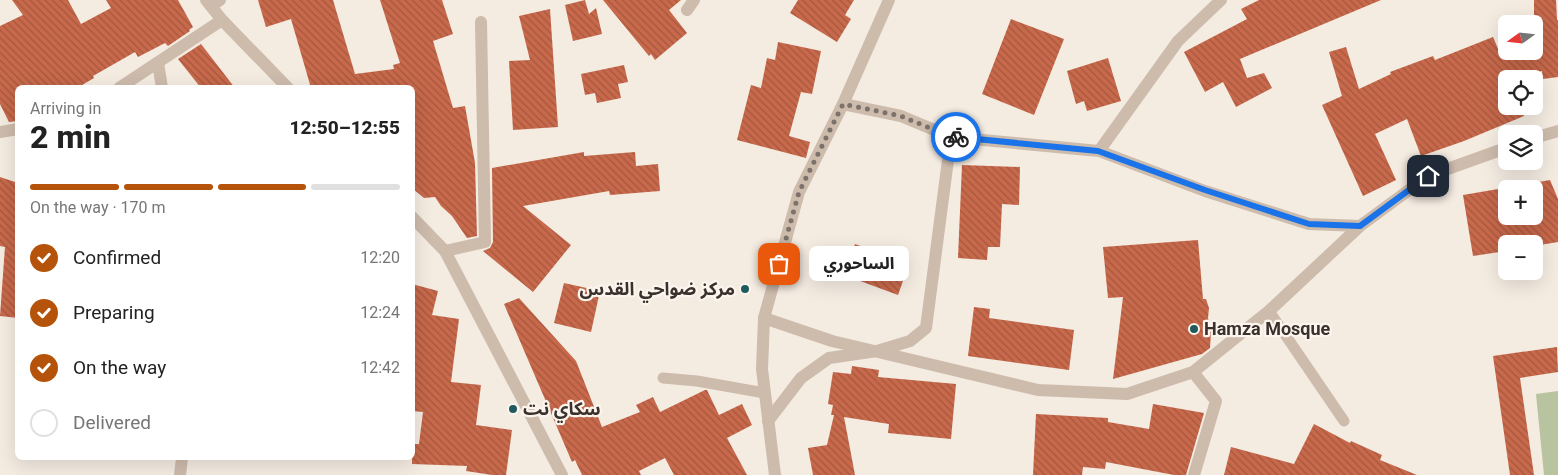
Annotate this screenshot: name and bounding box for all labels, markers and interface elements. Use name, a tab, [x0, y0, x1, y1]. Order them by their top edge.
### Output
north arrow	[1498, 15, 1542, 60]
map controls	[1498, 15, 1543, 280]
button: locate	[1498, 70, 1543, 115]
text: Arriving in	[30, 99, 101, 118]
courier	[931, 112, 981, 162]
text: 12:50–12:55	[289, 116, 400, 139]
text: 2 min	[30, 118, 111, 156]
icon: bike	[942, 123, 970, 151]
button: layers	[1498, 125, 1543, 170]
pin	[1407, 155, 1449, 197]
icon: home	[1414, 162, 1442, 190]
button: +	[1498, 180, 1543, 225]
text: On the way · 170 m	[30, 198, 166, 217]
button: −	[1498, 235, 1543, 280]
pin	[758, 243, 800, 285]
icon: check	[30, 244, 58, 272]
text: Confirmed	[73, 246, 161, 269]
callout: الساحوري	[809, 246, 909, 282]
text: 12:20	[360, 248, 400, 267]
icon: bag	[765, 250, 793, 278]
text: الساحوري	[824, 254, 894, 273]
place label: مركز ضواحي القدس	[580, 278, 735, 303]
marker: مركز ضواحي القدس	[739, 283, 751, 295]
icon: check	[30, 299, 58, 327]
text: Preparing	[73, 301, 155, 324]
text: 12:24	[360, 303, 400, 322]
place label: Hamza Mosque	[1204, 318, 1331, 339]
marker: Hamza Mosque	[1188, 323, 1200, 335]
icon: check	[30, 354, 58, 382]
text: On the way	[73, 356, 166, 379]
text: 12:42	[360, 358, 400, 377]
place label: سكاي نت	[523, 398, 600, 423]
marker: سكاي نت	[507, 403, 519, 415]
text: Delivered	[73, 411, 151, 434]

